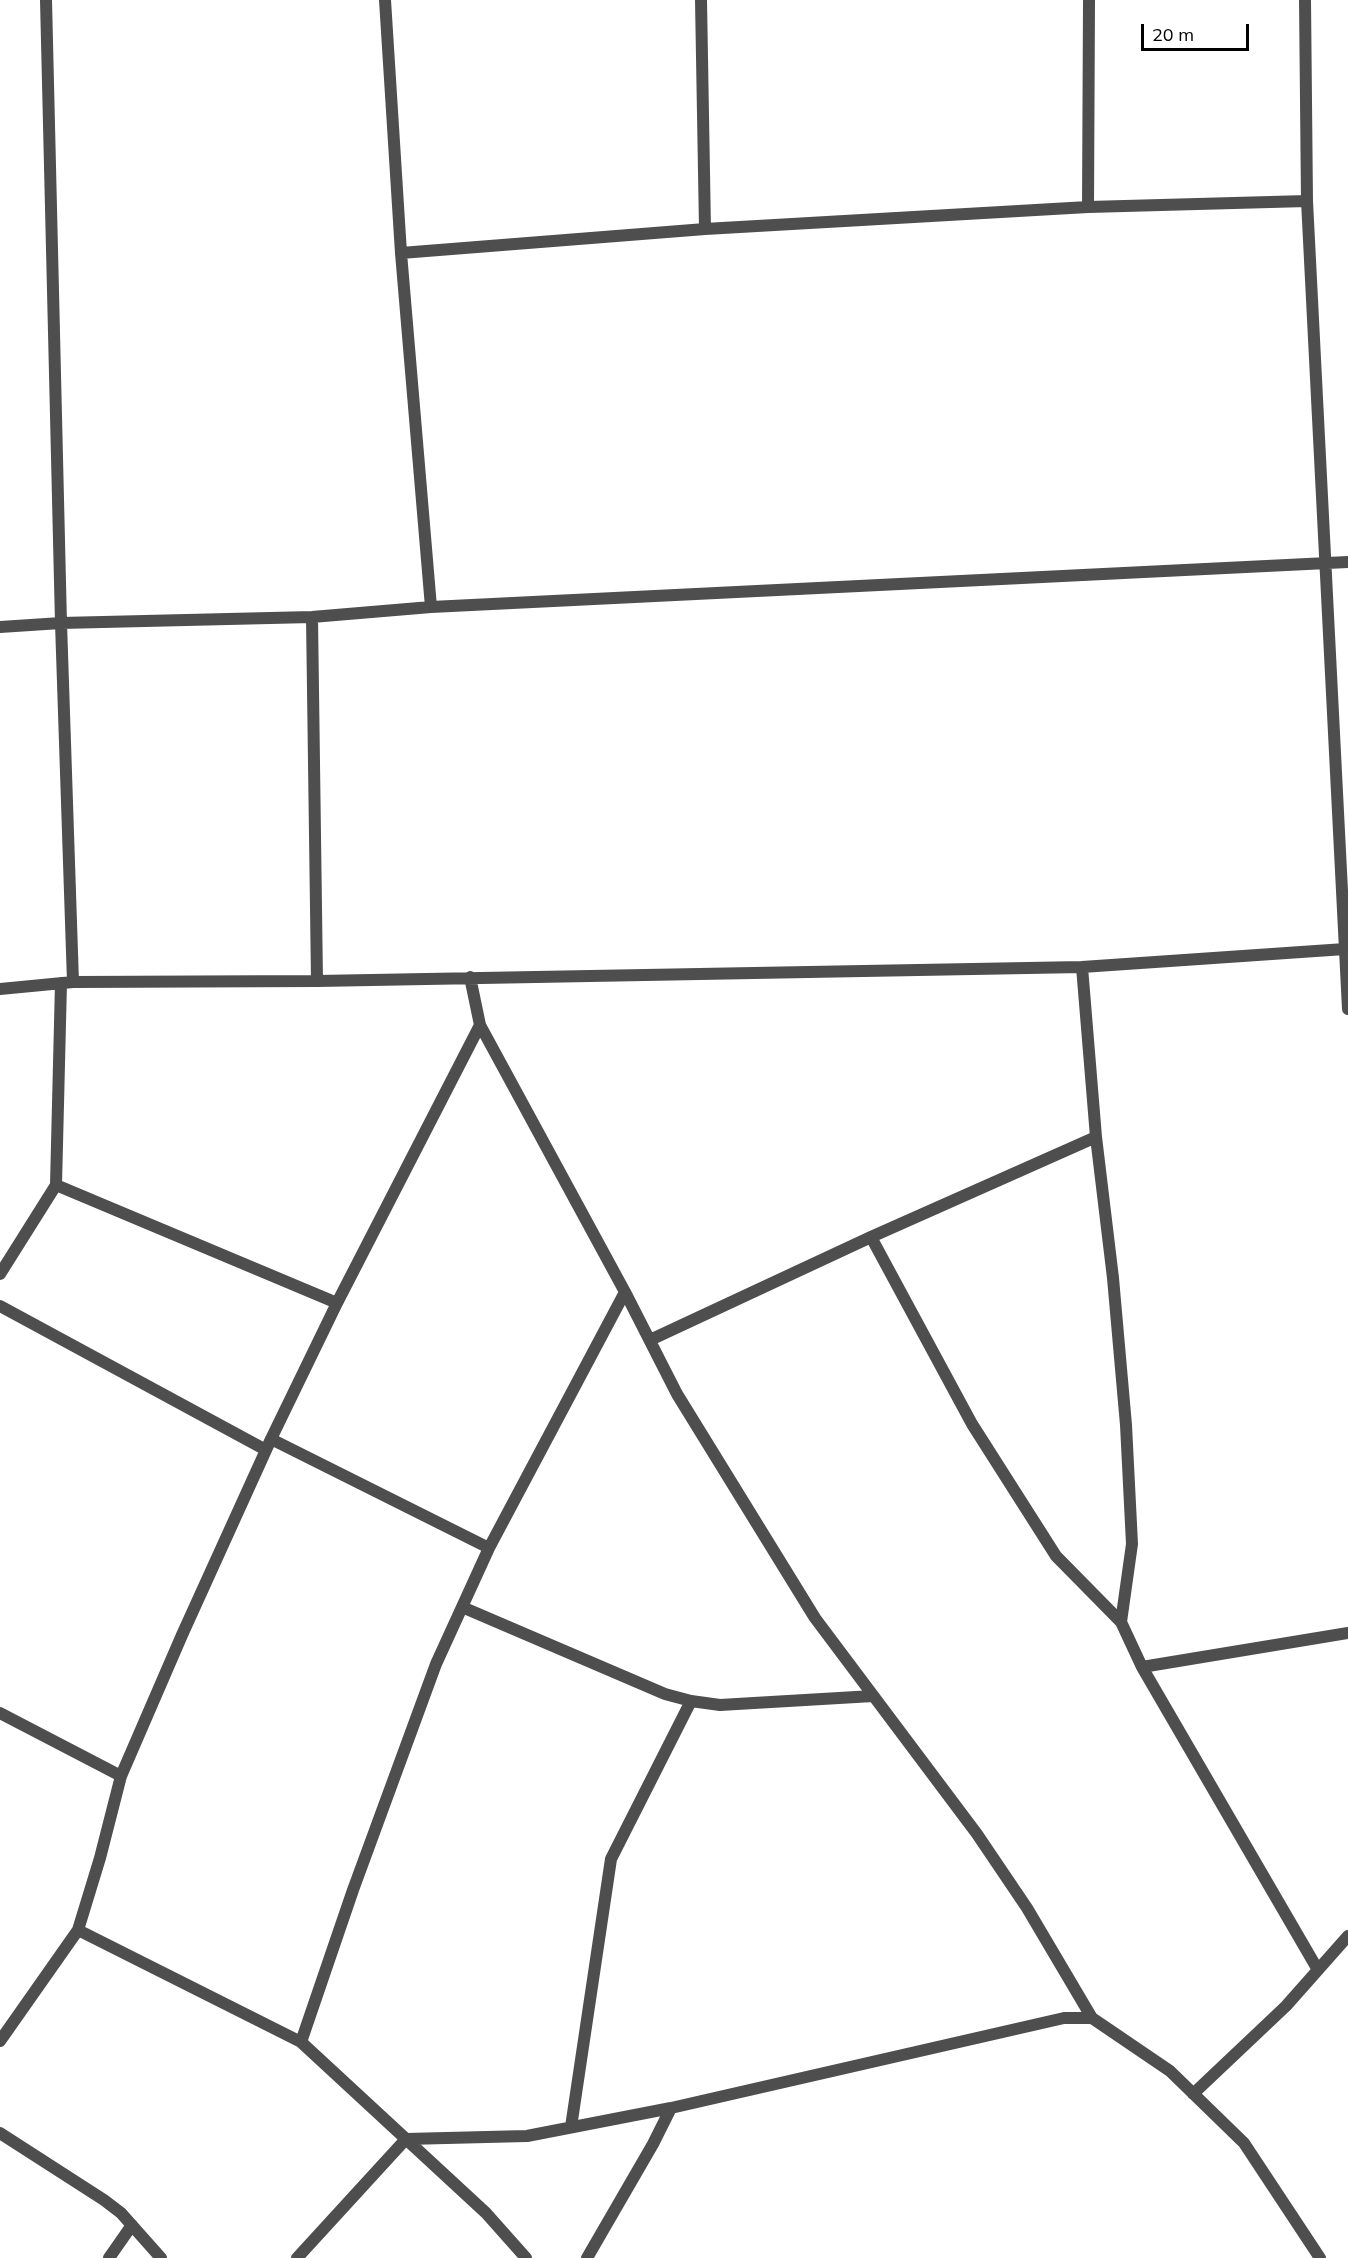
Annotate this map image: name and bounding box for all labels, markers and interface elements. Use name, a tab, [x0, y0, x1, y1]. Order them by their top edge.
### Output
scale bar	[1144, 12, 1252, 50]
text: 20 m	[1152, 23, 1194, 46]

